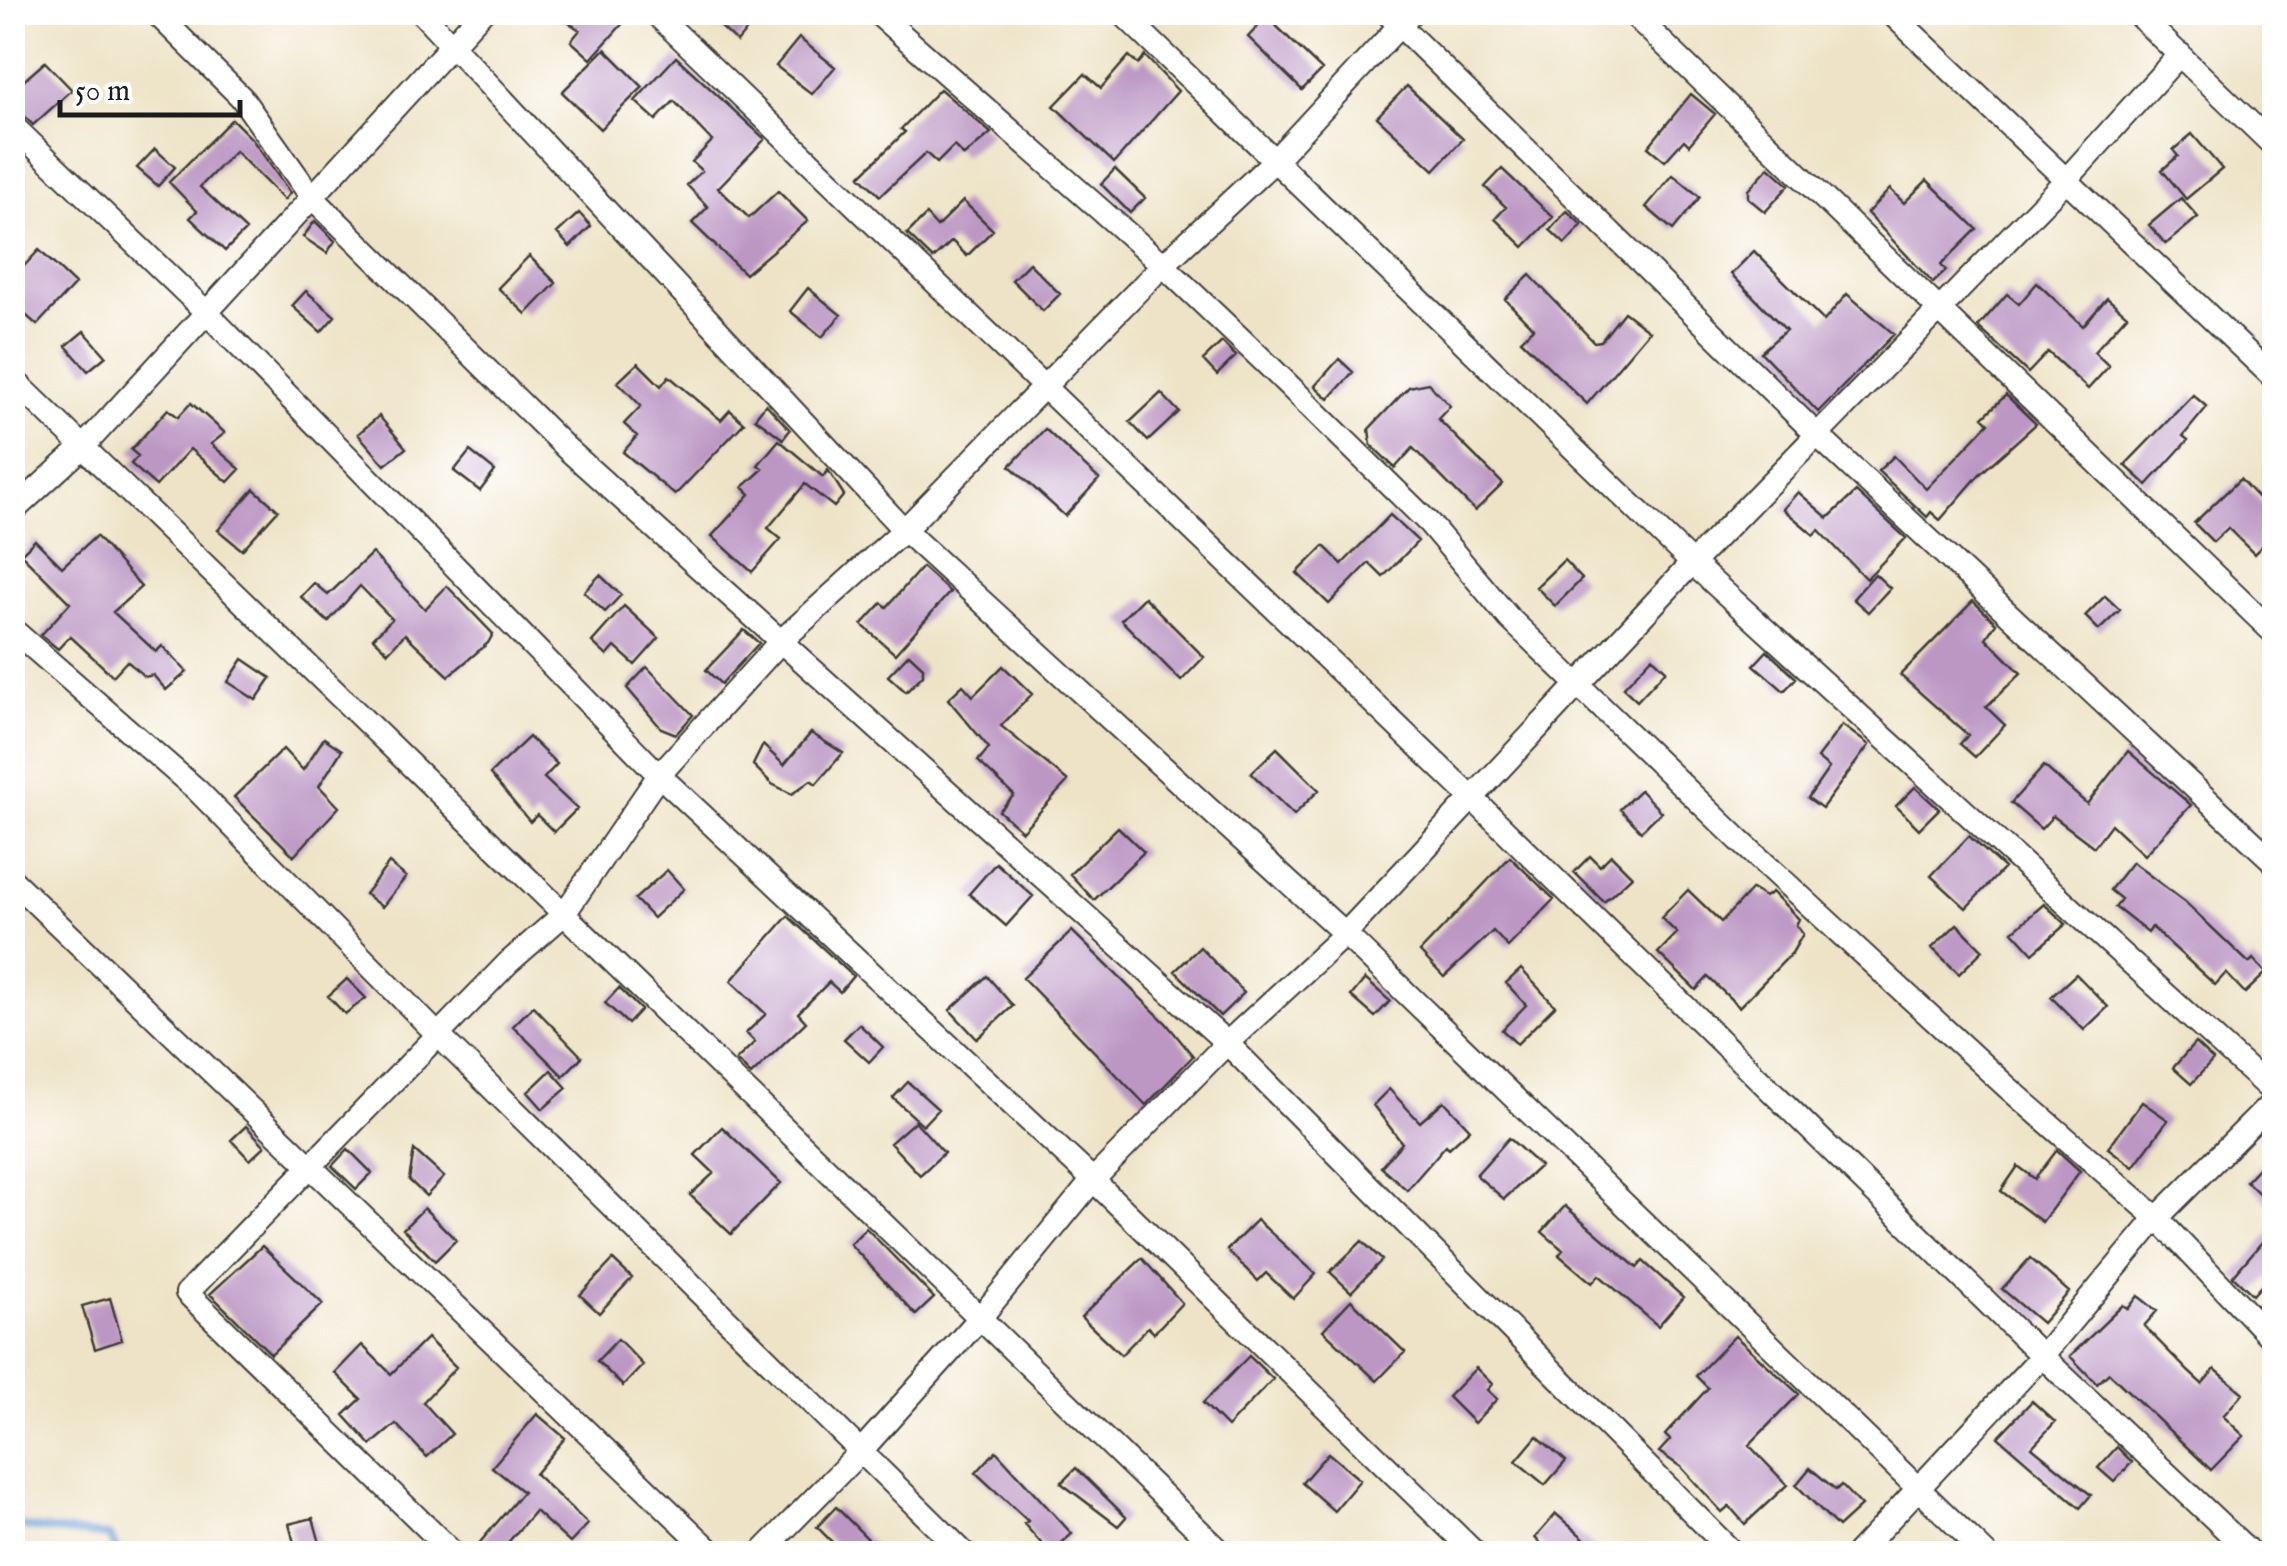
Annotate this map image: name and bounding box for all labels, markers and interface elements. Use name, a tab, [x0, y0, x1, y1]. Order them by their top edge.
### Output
scale bar	[60, 55, 240, 117]
text: 50 m	[75, 73, 130, 111]

